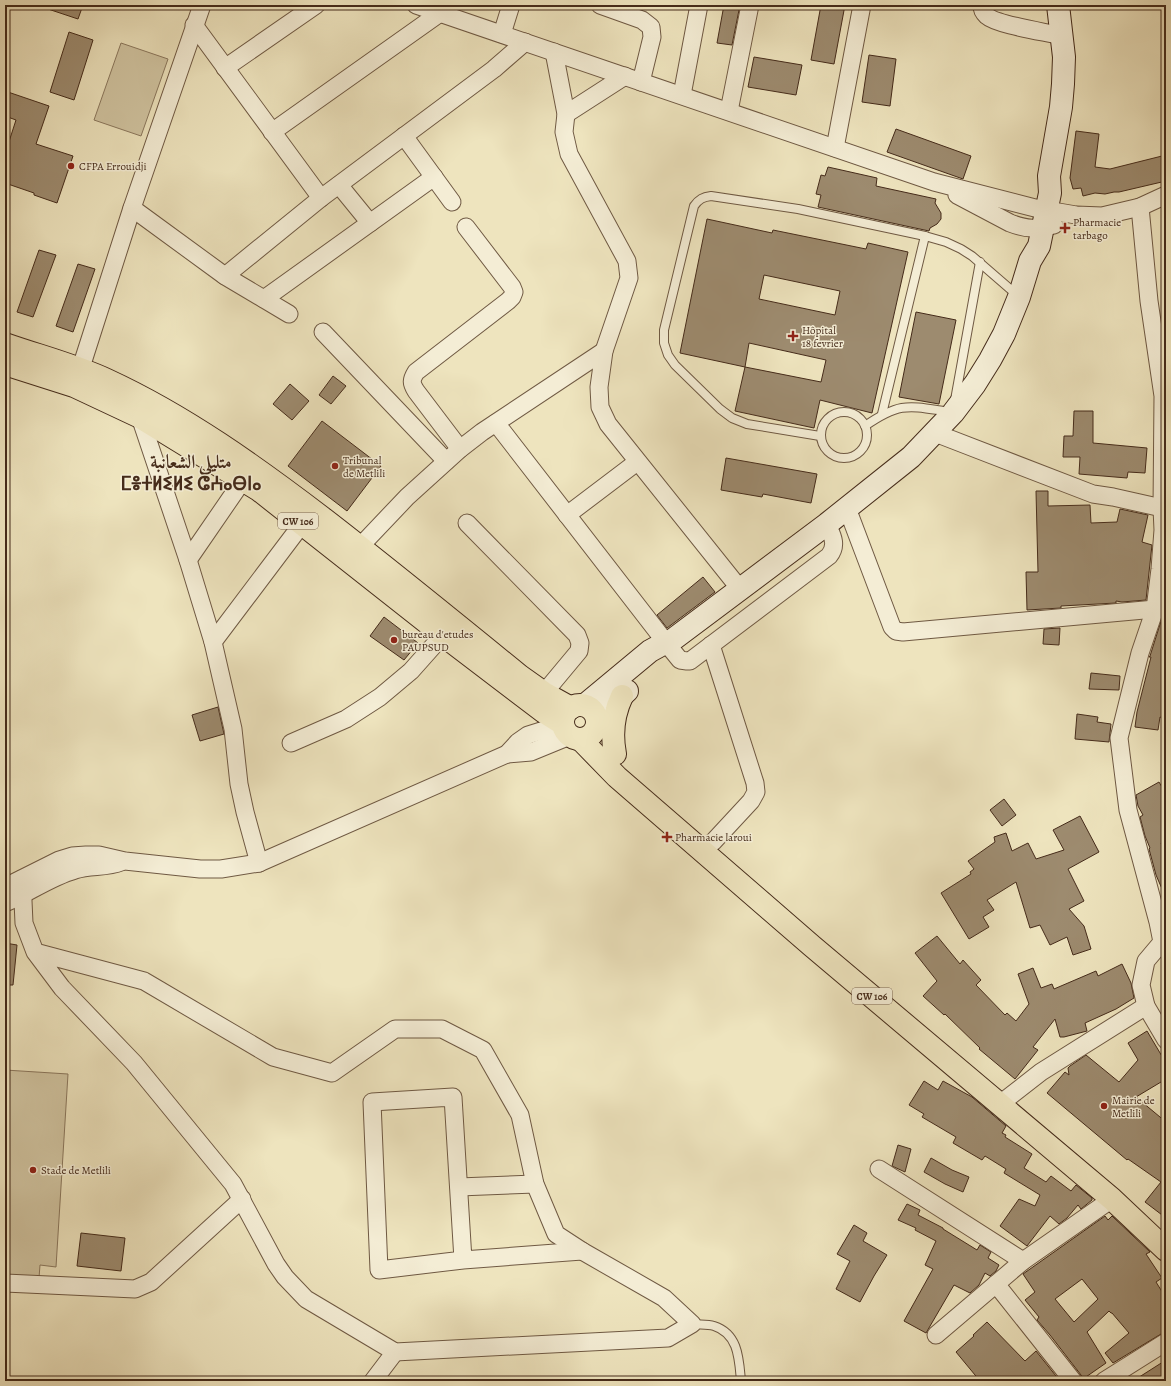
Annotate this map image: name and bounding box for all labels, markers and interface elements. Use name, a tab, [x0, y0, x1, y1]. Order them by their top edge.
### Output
place label: CFPA Errouidji	[79, 159, 147, 174]
marker: CFPA Errouidji	[66, 161, 76, 171]
place label: Pharmacie tarbago	[1073, 215, 1121, 243]
marker: Pharmacie tarbago	[1060, 223, 1070, 233]
place label: Hôpital 18 fevrier	[802, 323, 843, 351]
marker: Hôpital 18 fevrier	[787, 330, 799, 342]
district label: متليلي الشعانبة ⵎⴻⵜⵍⵉⵍⵉ ⵛⵄⴰⴱⵏⴰ	[120, 449, 262, 497]
place label: Tribunal de Metlili	[343, 453, 385, 481]
marker: Tribunal de Metlili	[330, 461, 340, 471]
road number: CW 106	[278, 513, 318, 529]
place label: bureau d'etudes PAUPSUD	[402, 627, 473, 655]
marker: bureau d'etudes PAUPSUD	[389, 635, 399, 645]
place label: Pharmacie laroui	[675, 830, 752, 845]
marker: Pharmacie laroui	[662, 832, 672, 842]
road number: CW 106	[852, 988, 892, 1004]
place label: Mairie de Metlili	[1112, 1093, 1155, 1121]
marker: Mairie de Metlili	[1099, 1101, 1109, 1111]
place label: Stade de Metlili	[41, 1163, 111, 1178]
marker: Stade de Metlili	[28, 1165, 38, 1175]

